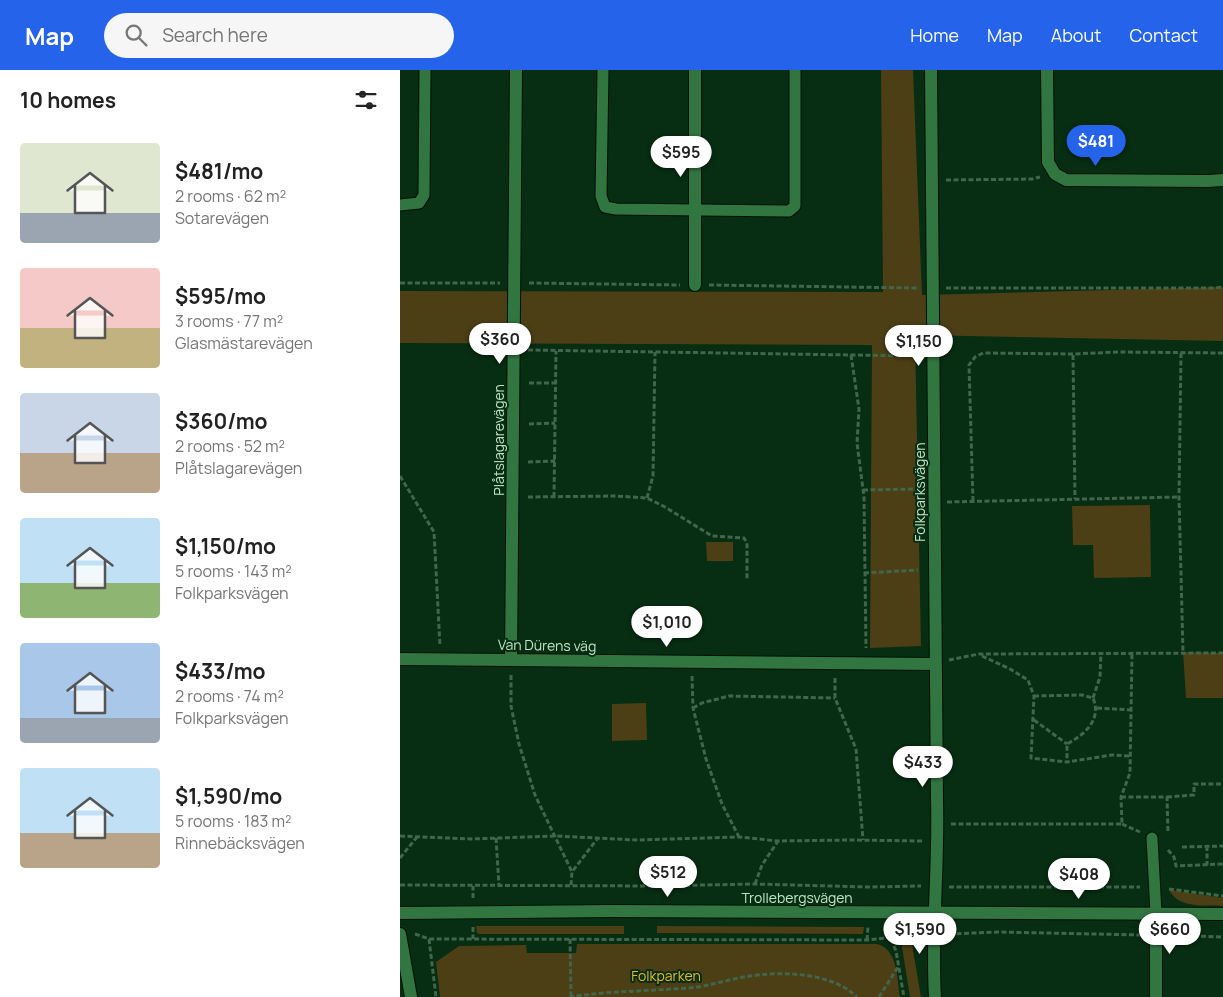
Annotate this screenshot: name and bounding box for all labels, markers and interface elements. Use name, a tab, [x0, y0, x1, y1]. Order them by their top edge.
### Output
search box	[104, 13, 454, 58]
text: Map	[25, 19, 74, 52]
icon: search	[122, 21, 150, 49]
text: Search here	[162, 22, 268, 48]
text: Home	[910, 23, 959, 47]
text: Map	[987, 23, 1023, 47]
text: About	[1051, 23, 1101, 47]
text: Contact	[1129, 23, 1198, 47]
text: 10 homes	[20, 86, 116, 114]
icon: filters	[352, 86, 380, 114]
pin: $481	[1066, 124, 1126, 167]
text: $481	[1078, 130, 1114, 152]
pin: $595	[651, 136, 711, 178]
text: $595	[662, 141, 700, 163]
text: $481/mo	[175, 157, 263, 185]
icon: home	[60, 163, 120, 223]
text: 2 rooms · 62 m²	[175, 185, 286, 207]
text: Sotarevägen	[175, 207, 269, 229]
text: $595/mo	[175, 282, 266, 310]
icon: home	[60, 288, 120, 348]
text: 3 rooms · 77 m²	[175, 310, 283, 332]
pin: $360	[470, 322, 530, 365]
pin: $1,150	[878, 324, 960, 367]
text: $360	[480, 328, 520, 350]
text: $1,150	[896, 330, 942, 352]
text: Glasmästarevägen	[175, 332, 313, 354]
street label: Plåtslagarevägen	[489, 384, 508, 496]
text: $360/mo	[175, 407, 267, 435]
icon: home	[60, 413, 120, 473]
text: 2 rooms · 52 m²	[175, 435, 285, 457]
street label: Folkparksvägen	[910, 442, 929, 542]
text: Plåtslagarevägen	[175, 457, 302, 479]
text: $1,150/mo	[175, 532, 276, 560]
icon: home	[60, 538, 120, 598]
text: 5 rooms · 143 m²	[175, 560, 292, 582]
text: Folkparksvägen	[175, 582, 289, 604]
pin: $1,010	[626, 606, 708, 648]
text: $1,010	[642, 611, 692, 633]
street label: Van Dürens väg	[498, 635, 596, 655]
text: $433/mo	[175, 657, 266, 685]
icon: home	[60, 663, 120, 723]
text: 2 rooms · 74 m²	[175, 685, 284, 707]
text: Folkparksvägen	[175, 707, 289, 729]
pin: $433	[893, 746, 953, 788]
text: $433	[904, 751, 942, 773]
text: $1,590/mo	[175, 782, 282, 810]
icon: home	[60, 788, 120, 848]
text: 5 rooms · 183 m²	[175, 810, 292, 832]
text: Rinnebäcksvägen	[175, 832, 305, 854]
pin: $512	[638, 856, 698, 898]
pin: $408	[1049, 858, 1109, 900]
text: $512	[650, 861, 686, 883]
text: $408	[1059, 863, 1099, 885]
street label: Trollebergsvägen	[741, 888, 853, 907]
pin: $1,590	[879, 912, 961, 955]
pin: $660	[1140, 912, 1200, 955]
text: $1,590	[894, 918, 946, 940]
text: $660	[1150, 918, 1190, 940]
park label: Folkparken	[631, 966, 701, 985]

